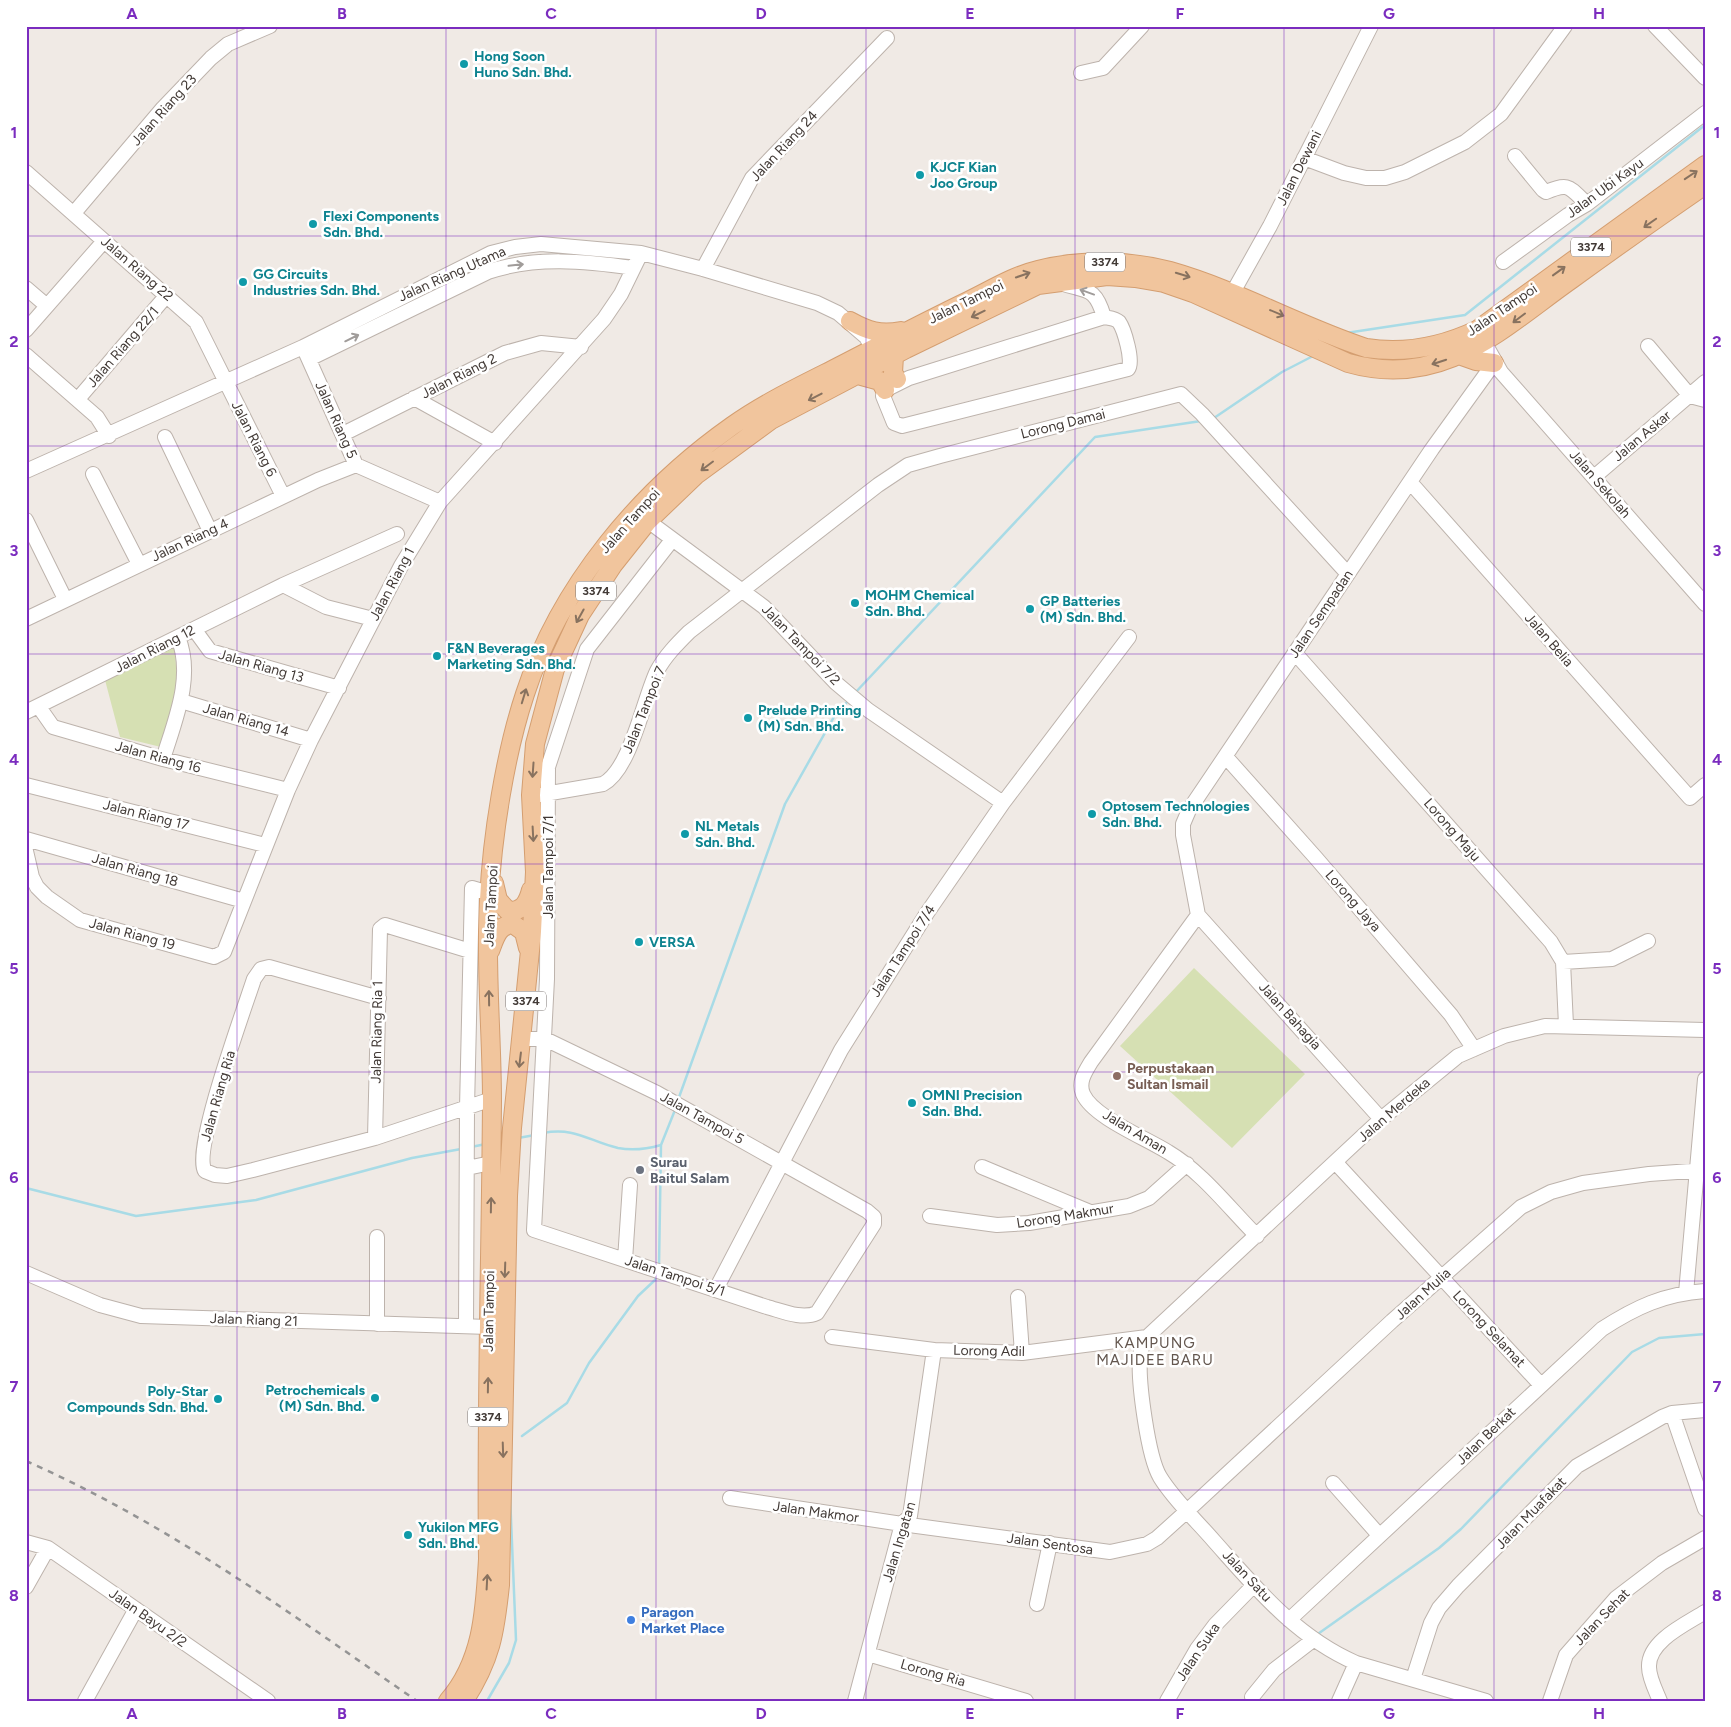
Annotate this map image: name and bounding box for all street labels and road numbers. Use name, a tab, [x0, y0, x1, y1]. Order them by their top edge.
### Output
street label: Jalan Riang 23	[128, 71, 200, 149]
street label: Jalan Riang 24	[747, 107, 821, 185]
street label: Jalan Dewani	[1273, 128, 1325, 208]
street label: Jalan Ubi Kayu	[1563, 154, 1647, 222]
street label: Jalan Riang 22	[97, 233, 177, 305]
road number: 3374	[1571, 238, 1611, 256]
street label: Jalan Riang Utama	[396, 243, 508, 305]
road number: 3374	[1085, 252, 1125, 272]
street label: Jalan Tampoi	[926, 277, 1006, 327]
street label: Jalan Tampoi	[1464, 280, 1540, 340]
street label: Jalan Riang 22/1	[83, 303, 163, 391]
street label: Jalan Riang 2	[418, 350, 500, 402]
street label: Jalan Riang 5	[311, 379, 361, 461]
street label: Jalan Riang 6	[228, 398, 280, 480]
street label: Lorong Damai	[1019, 405, 1107, 443]
street label: Jalan Askar	[1610, 407, 1675, 465]
street label: Jalan Sekolah	[1566, 446, 1634, 522]
street label: Jalan Tampoi	[596, 485, 664, 557]
street label: Jalan Riang 4	[149, 515, 232, 565]
street label: Jalan Riang 1	[366, 545, 418, 623]
street label: Jalan Sempadan	[1285, 567, 1357, 661]
road number: 3374	[576, 582, 616, 600]
street label: Jalan Tampoi 7/2	[758, 601, 844, 689]
street label: Jalan Belia	[1521, 610, 1577, 670]
street label: Jalan Riang 12	[112, 621, 198, 677]
street label: Jalan Riang 13	[216, 646, 306, 686]
street label: Jalan Tampoi 7	[619, 664, 669, 756]
street label: Jalan Riang 14	[201, 700, 291, 741]
street label: Jalan Riang 16	[113, 737, 203, 777]
street label: Lorong Maju	[1420, 795, 1484, 865]
street label: Jalan Riang 17	[101, 796, 191, 834]
street label: Jalan Tampoi 7/1	[540, 815, 557, 919]
street label: Jalan Riang 18	[90, 850, 180, 890]
street label: Jalan Tampoi	[480, 865, 502, 947]
street label: Lorong Jaya	[1322, 867, 1384, 935]
street label: Jalan Tampoi 7/4	[867, 901, 939, 1000]
street label: Jalan Riang 19	[87, 914, 177, 954]
street label: Jalan Bahagia	[1255, 979, 1325, 1053]
street label: Jalan Riang Ria 1	[368, 980, 386, 1084]
road number: 3374	[506, 991, 546, 1010]
street label: Jalan Riang Ria	[197, 1049, 239, 1143]
street label: Jalan Merdeka	[1355, 1074, 1433, 1146]
street label: Jalan Tampoi 5	[657, 1088, 747, 1148]
street label: Jalan Aman	[1100, 1106, 1170, 1158]
street label: Lorong Makmur	[1015, 1200, 1115, 1232]
street label: Jalan Tampoi 5/1	[623, 1252, 727, 1300]
street label: Jalan Mulia	[1392, 1265, 1454, 1323]
street label: Jalan Tampoi	[480, 1270, 498, 1352]
street label: Lorong Selamat	[1449, 1287, 1529, 1371]
street label: Jalan Riang 21	[210, 1310, 298, 1330]
street label: Lorong Adil	[953, 1342, 1025, 1360]
street label: Jalan Berkat	[1453, 1404, 1519, 1468]
road number: 3374	[468, 1408, 508, 1426]
street label: Jalan Muafakat	[1492, 1473, 1570, 1553]
street label: Jalan Makmor	[772, 1498, 860, 1526]
street label: Jalan Ingatan	[879, 1500, 919, 1584]
street label: Jalan Sentosa	[1006, 1530, 1094, 1558]
street label: Jalan Satu	[1219, 1547, 1275, 1605]
street label: Jalan Bayu 2/2	[106, 1585, 190, 1651]
street label: Jalan Sehat	[1571, 1585, 1633, 1649]
street label: Jalan Suka	[1172, 1620, 1224, 1684]
street label: Lorong Ria	[898, 1656, 968, 1690]

